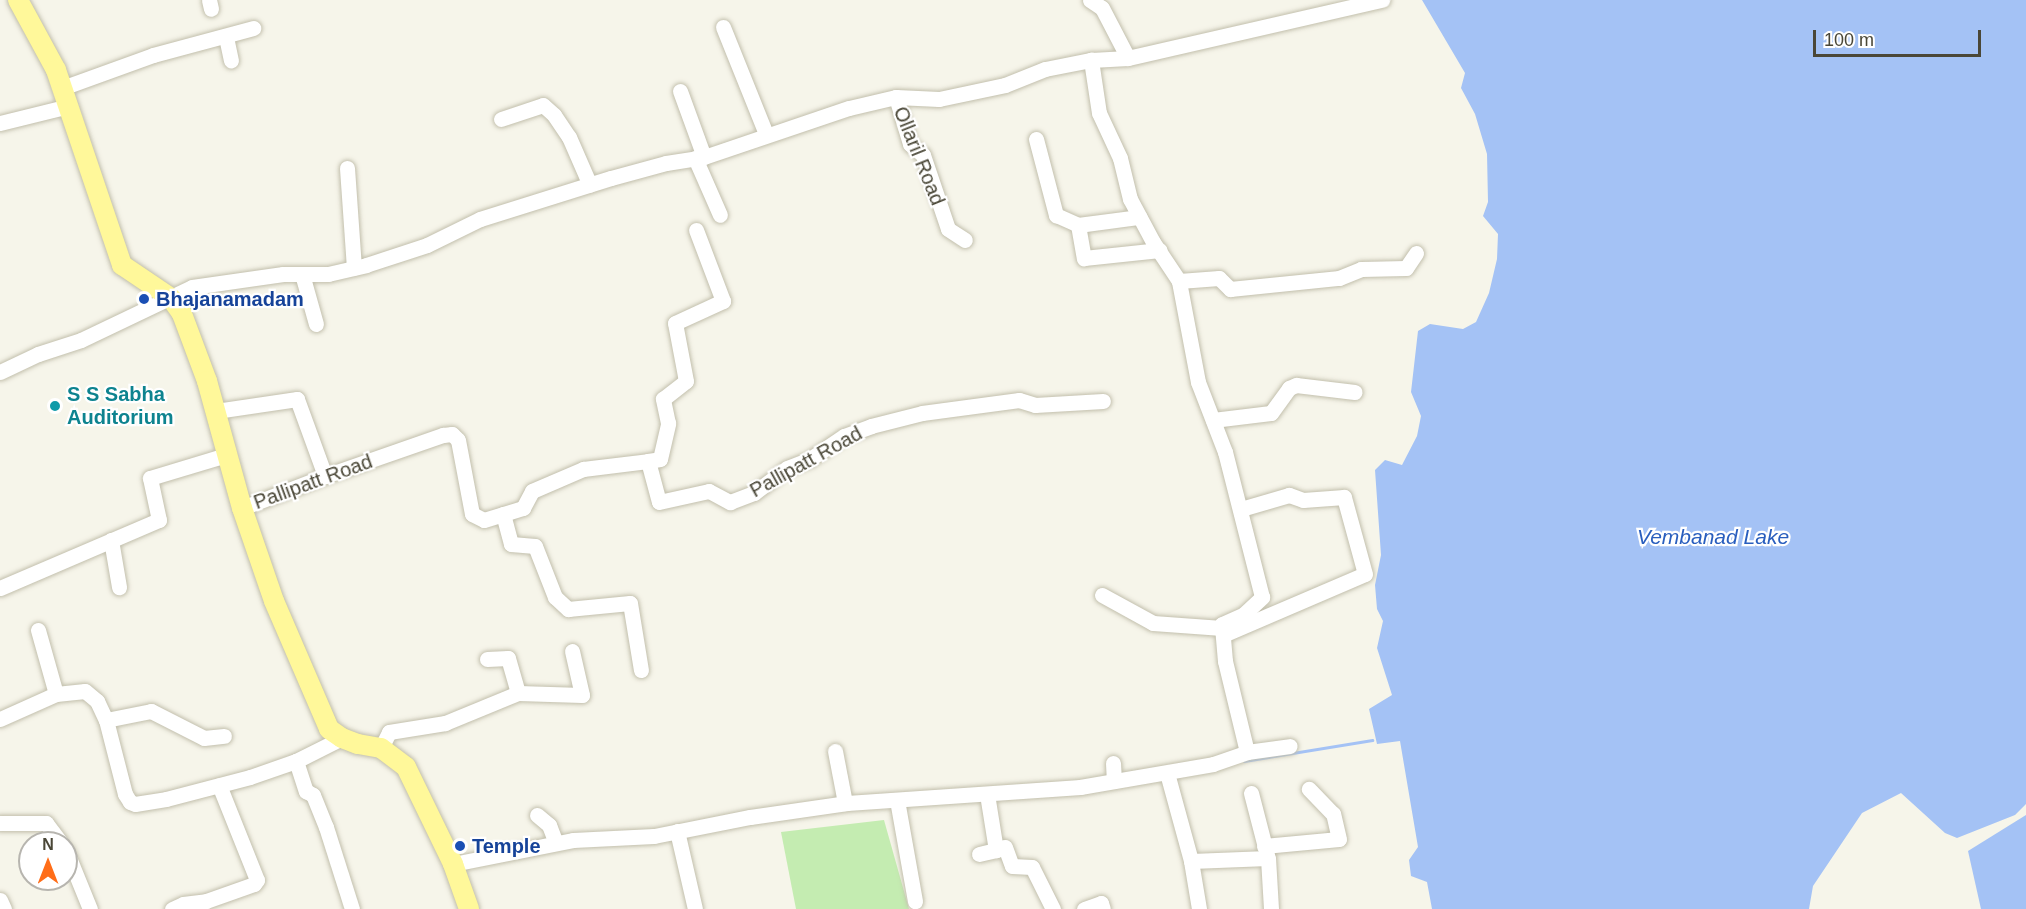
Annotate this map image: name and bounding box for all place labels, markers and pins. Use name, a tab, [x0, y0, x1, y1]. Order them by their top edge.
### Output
place label: Bhajanamadam	[156, 287, 304, 311]
marker: Bhajanamadam	[137, 292, 151, 306]
place label: S S Sabha Auditorium	[67, 382, 174, 429]
marker: S S Sabha Auditorium	[48, 399, 62, 413]
place label: Temple	[472, 834, 541, 858]
marker: Temple	[453, 839, 467, 853]

